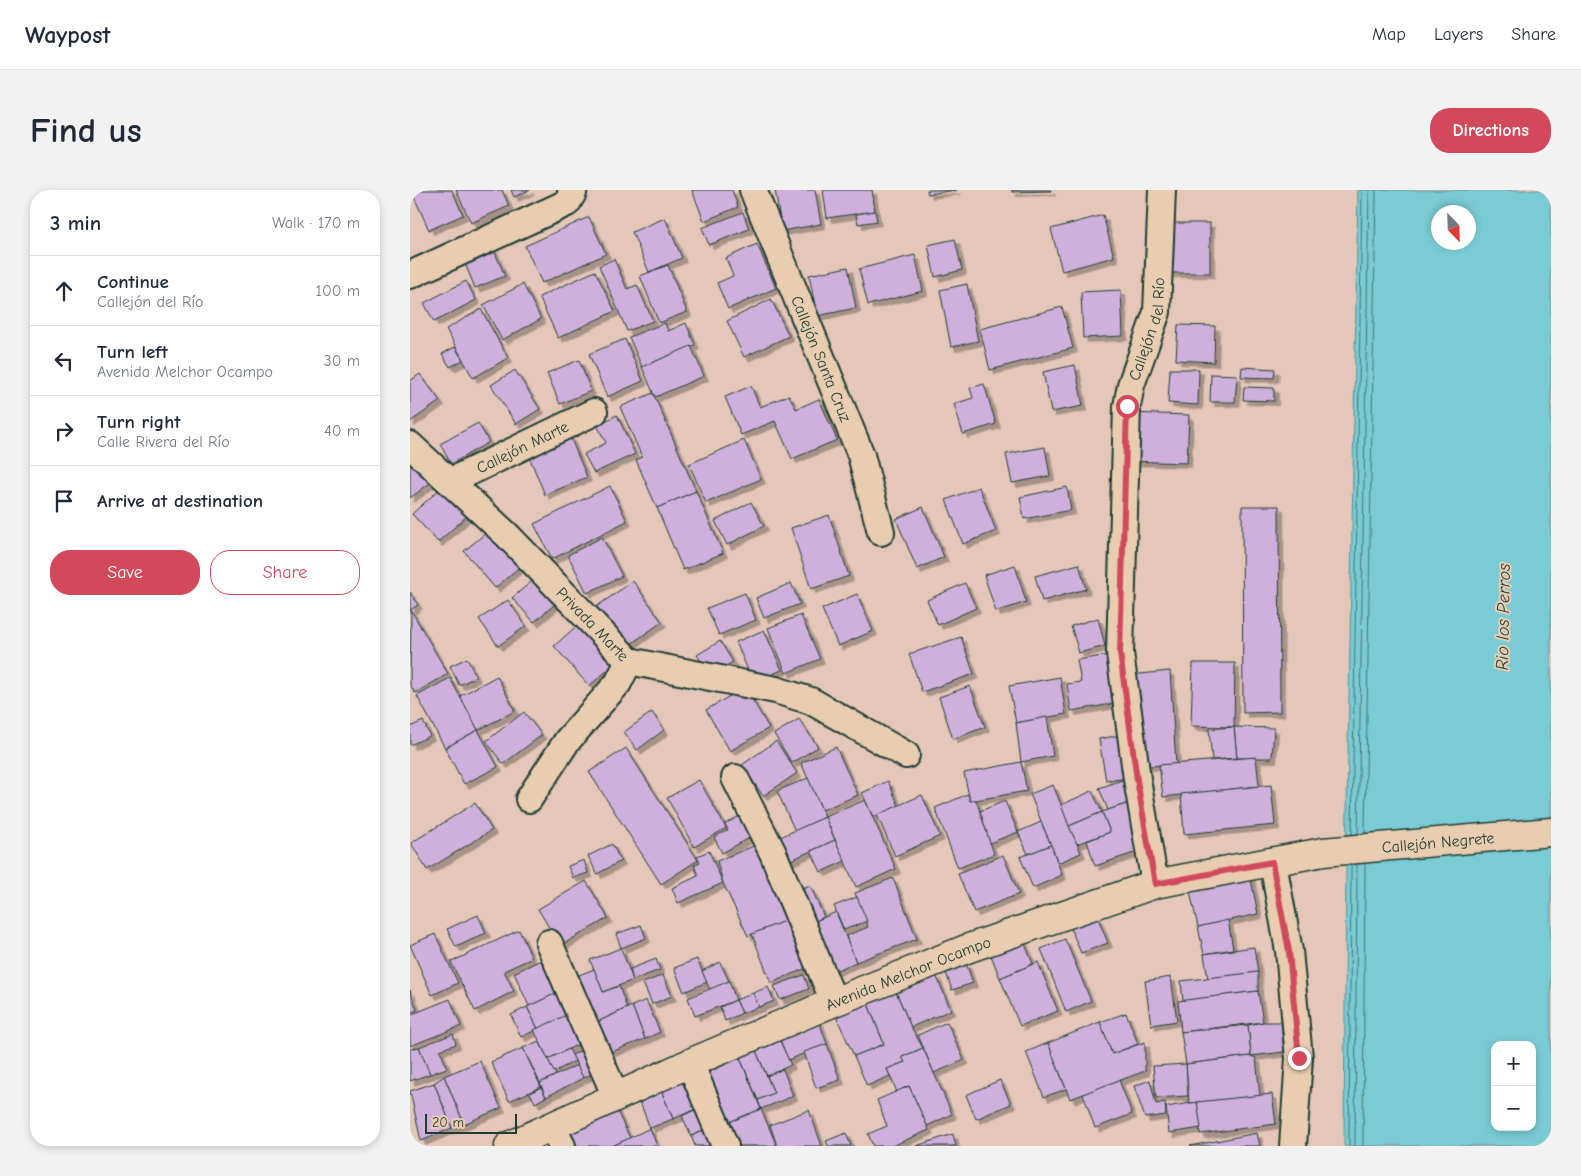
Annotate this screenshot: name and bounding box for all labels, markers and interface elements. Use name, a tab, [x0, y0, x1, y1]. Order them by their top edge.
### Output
text: Waypost	[25, 21, 110, 49]
text: Map	[1372, 24, 1406, 45]
text: Layers	[1434, 24, 1483, 45]
text: Share	[1511, 24, 1556, 45]
button: Directions	[1430, 108, 1551, 153]
text: Find us	[30, 110, 142, 151]
north arrow	[1431, 205, 1476, 250]
text: 3 min	[50, 211, 101, 235]
text: Walk · 170 m	[272, 214, 360, 232]
text: Continue	[97, 271, 169, 293]
icon: ahead	[50, 277, 78, 305]
street label: Callejón del Río	[1125, 277, 1168, 383]
text: 100 m	[316, 282, 360, 300]
text: Callejón del Río	[97, 293, 204, 311]
street label: Callejón Santa Cruz	[787, 293, 855, 425]
text: Turn left	[97, 341, 168, 363]
icon: left	[50, 347, 78, 375]
text: 30 m	[324, 352, 360, 370]
text: Avenida Melchor Ocampo	[97, 363, 273, 381]
route start	[1116, 395, 1139, 418]
text: Turn right	[97, 411, 181, 433]
icon: right	[50, 417, 78, 445]
street label: Callejón Marte	[474, 418, 571, 477]
text: 40 m	[324, 422, 360, 440]
text: Calle Rivera del Río	[97, 433, 230, 451]
icon: arrive	[50, 487, 78, 515]
text: Arrive at destination	[97, 490, 263, 512]
button: Save	[50, 550, 200, 595]
button: Share	[210, 550, 360, 595]
water label: Rio los Perros	[1492, 563, 1515, 671]
street label: Privada Marte	[552, 584, 632, 665]
street label: Callejón Negrete	[1381, 829, 1495, 857]
street label: Avenida Melchor Ocampo	[823, 933, 993, 1015]
map controls	[1491, 1041, 1536, 1131]
button: +	[1491, 1041, 1536, 1086]
route end	[1288, 1047, 1311, 1070]
button: −	[1491, 1086, 1536, 1131]
scale bar	[425, 1111, 518, 1134]
text: 20 m	[432, 1114, 464, 1131]

